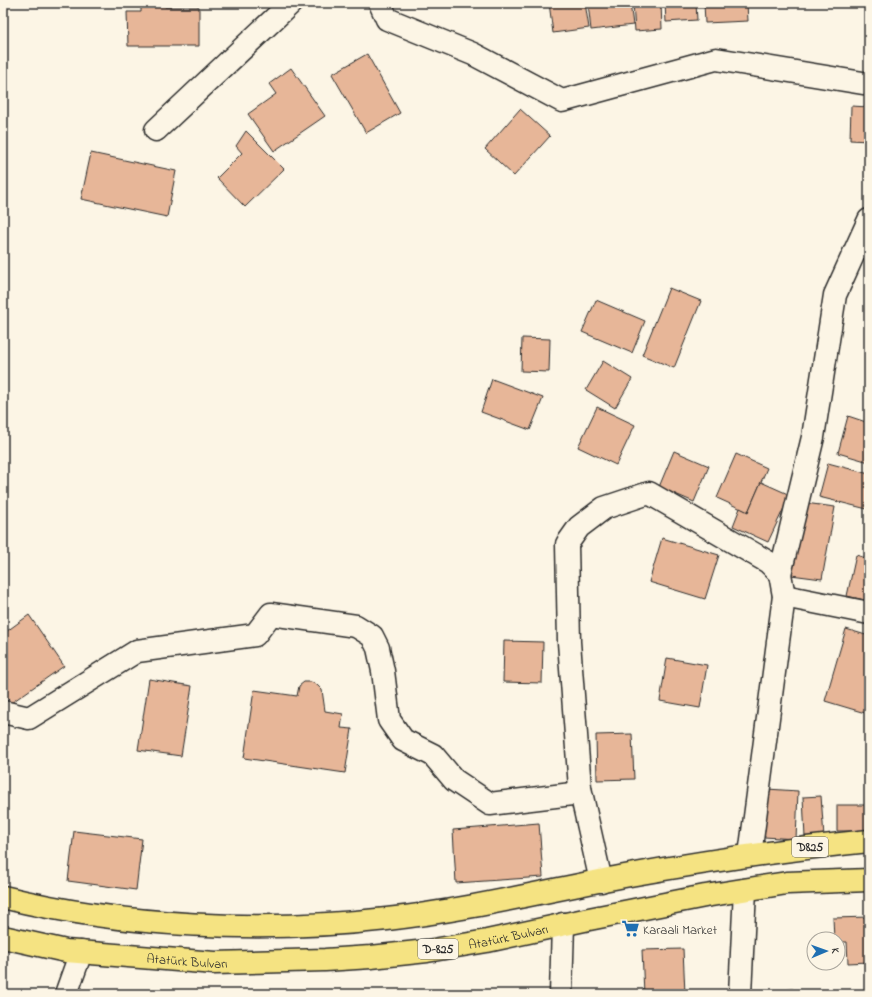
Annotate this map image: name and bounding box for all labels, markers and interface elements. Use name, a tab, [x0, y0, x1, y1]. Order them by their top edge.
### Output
road number: D825	[792, 837, 828, 857]
supermarket icon: Karaali Market	[620, 919, 640, 939]
street label: Atatürk Bulvarı	[467, 920, 550, 955]
place label: Karaali Market	[643, 921, 718, 940]
north arrow	[806, 931, 846, 971]
road number: D-825	[418, 939, 458, 959]
text: K	[827, 948, 843, 954]
street label: Atatürk Bulvarı	[146, 950, 228, 974]

